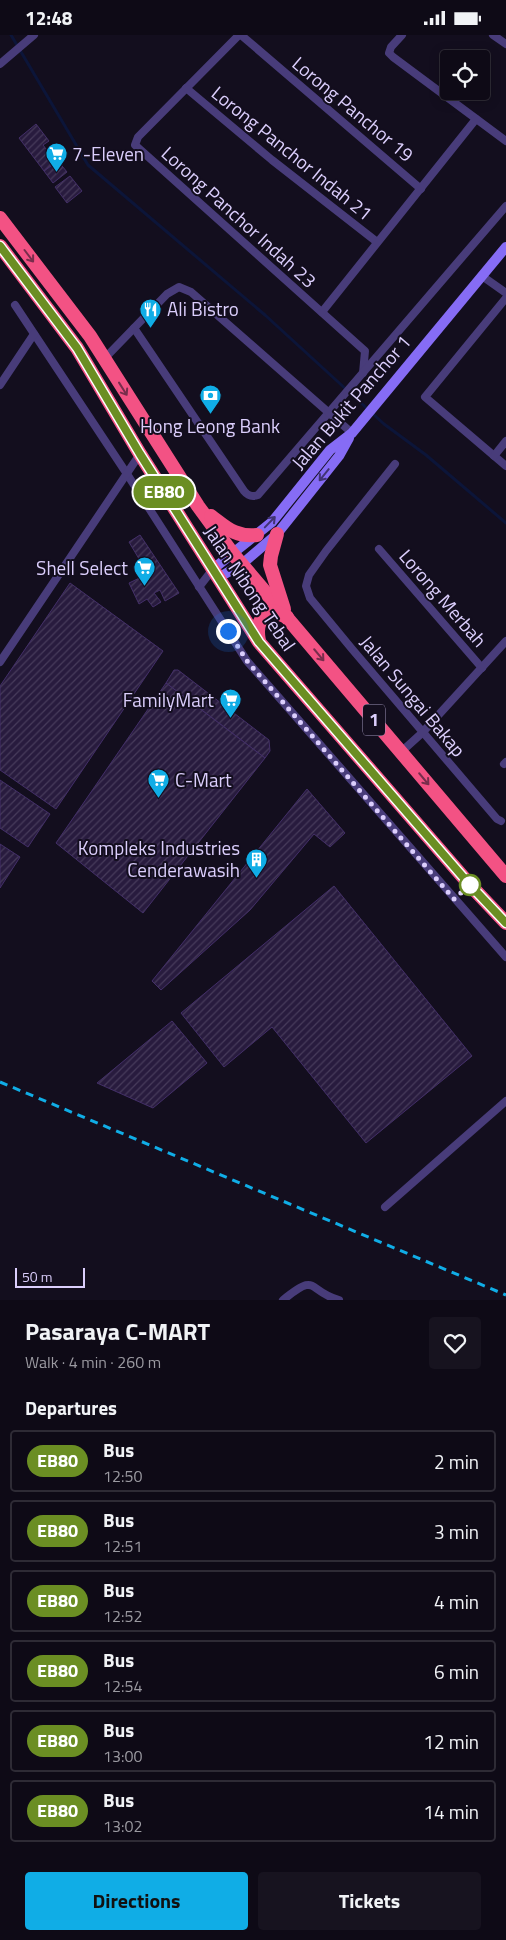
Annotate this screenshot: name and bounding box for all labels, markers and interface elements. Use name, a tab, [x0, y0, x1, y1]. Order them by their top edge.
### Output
text: 12:48	[25, 3, 72, 32]
street label: Lorong Panchor 19	[286, 49, 421, 168]
map controls	[440, 50, 490, 100]
button: locate	[440, 50, 490, 100]
street label: Lorong Panchor Indah 21	[206, 78, 379, 227]
place label: 7-Eleven	[72, 139, 144, 168]
street label: Lorong Panchor Indah 23	[155, 139, 323, 294]
supermarket icon: 7-Eleven	[44, 142, 68, 173]
one-way arrow	[24, 249, 35, 262]
place label: Ali Bistro	[167, 294, 239, 323]
restaurant icon: Ali Bistro	[139, 297, 163, 328]
street label: Jalan Bukit Panchor 1	[284, 328, 417, 475]
one-way arrow	[118, 382, 129, 396]
bank icon: Hong Leong Bank	[198, 383, 222, 414]
place label: Hong Leong Bank	[140, 411, 280, 440]
one-way arrow	[318, 468, 329, 481]
line badge: EB80	[129, 476, 199, 508]
text: EB80	[143, 478, 185, 505]
one-way arrow	[264, 516, 276, 529]
street label: Jalan Nibong Tebal	[198, 519, 303, 656]
street label: Lorong Merbah	[393, 542, 494, 653]
place label: Shell Select	[36, 553, 128, 582]
supermarket icon: Shell Select	[132, 556, 156, 587]
your location	[216, 619, 241, 644]
street label: Jalan Sungai Bakap	[354, 628, 473, 763]
one-way arrow	[313, 648, 325, 661]
place label: FamilyMart	[123, 685, 214, 714]
supermarket icon: FamilyMart	[218, 688, 242, 719]
road number: 1	[363, 705, 385, 735]
place label: C-Mart	[175, 765, 232, 794]
supermarket icon: C-Mart	[147, 768, 171, 799]
one-way arrow	[418, 772, 429, 785]
place label: Kompleks Industries Cenderawasih	[78, 833, 240, 884]
building icon: Kompleks Industries Cenderawasih	[244, 847, 268, 878]
unlabelled marker	[459, 874, 481, 896]
scale bar	[15, 1265, 85, 1288]
text: 50 m	[22, 1266, 52, 1287]
text: Pasaraya C-MART	[25, 1313, 210, 1349]
button: heart	[429, 1317, 481, 1369]
text: Walk · 4 min · 260 m	[25, 1350, 161, 1374]
text: Departures	[25, 1393, 117, 1422]
text: Bus	[103, 1435, 134, 1464]
text: EB80	[37, 1447, 78, 1474]
text: 2 min	[434, 1447, 479, 1476]
text: 12:50	[103, 1464, 142, 1488]
text: Bus	[103, 1505, 134, 1534]
text: EB80	[37, 1517, 78, 1544]
text: 3 min	[434, 1517, 479, 1546]
text: 12:51	[103, 1534, 142, 1558]
text: Bus	[103, 1575, 134, 1604]
text: EB80	[37, 1587, 78, 1614]
text: 4 min	[434, 1587, 479, 1616]
text: 12:52	[103, 1604, 142, 1628]
text: Bus	[103, 1645, 134, 1674]
text: EB80	[37, 1657, 78, 1684]
text: 6 min	[434, 1657, 479, 1686]
text: 12:54	[103, 1674, 142, 1698]
text: Bus	[103, 1715, 134, 1744]
text: EB80	[37, 1727, 78, 1754]
text: 12 min	[423, 1727, 479, 1756]
text: 13:00	[103, 1744, 142, 1768]
text: Bus	[103, 1785, 134, 1814]
text: EB80	[37, 1797, 78, 1824]
text: 14 min	[423, 1797, 479, 1826]
text: 13:02	[103, 1814, 142, 1838]
button: Directions	[25, 1872, 248, 1930]
button: Tickets	[258, 1872, 481, 1930]

